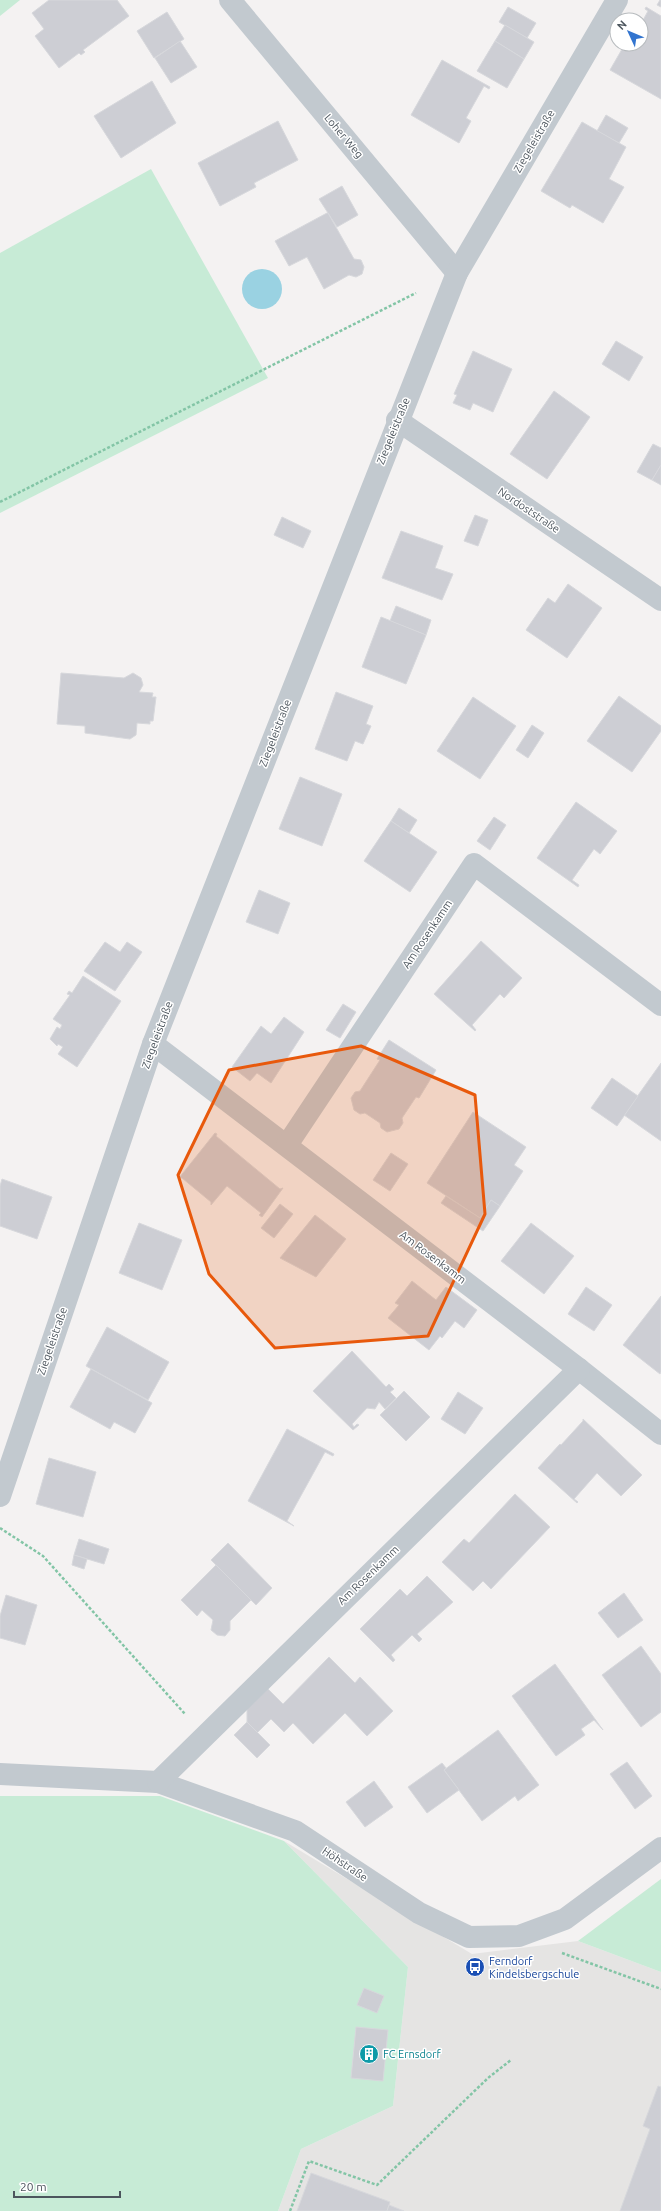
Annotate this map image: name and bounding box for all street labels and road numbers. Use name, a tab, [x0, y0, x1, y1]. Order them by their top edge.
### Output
street label: Ziegeleistraße	[511, 107, 557, 175]
street label: Loher Weg	[322, 112, 366, 160]
street label: Ziegeleistraße	[374, 396, 412, 466]
street label: Nordoststraße	[496, 485, 562, 535]
street label: Ziegeleistraße	[257, 698, 293, 768]
street label: Am Rosenkamm	[400, 898, 454, 970]
street label: Ziegeleistraße	[139, 1000, 175, 1070]
street label: Am Rosenkamm	[398, 1228, 468, 1286]
street label: Ziegeleistraße	[35, 1306, 69, 1376]
street label: Am Rosenkamm	[335, 1543, 401, 1607]
street label: Höhstraße	[320, 1844, 370, 1884]

